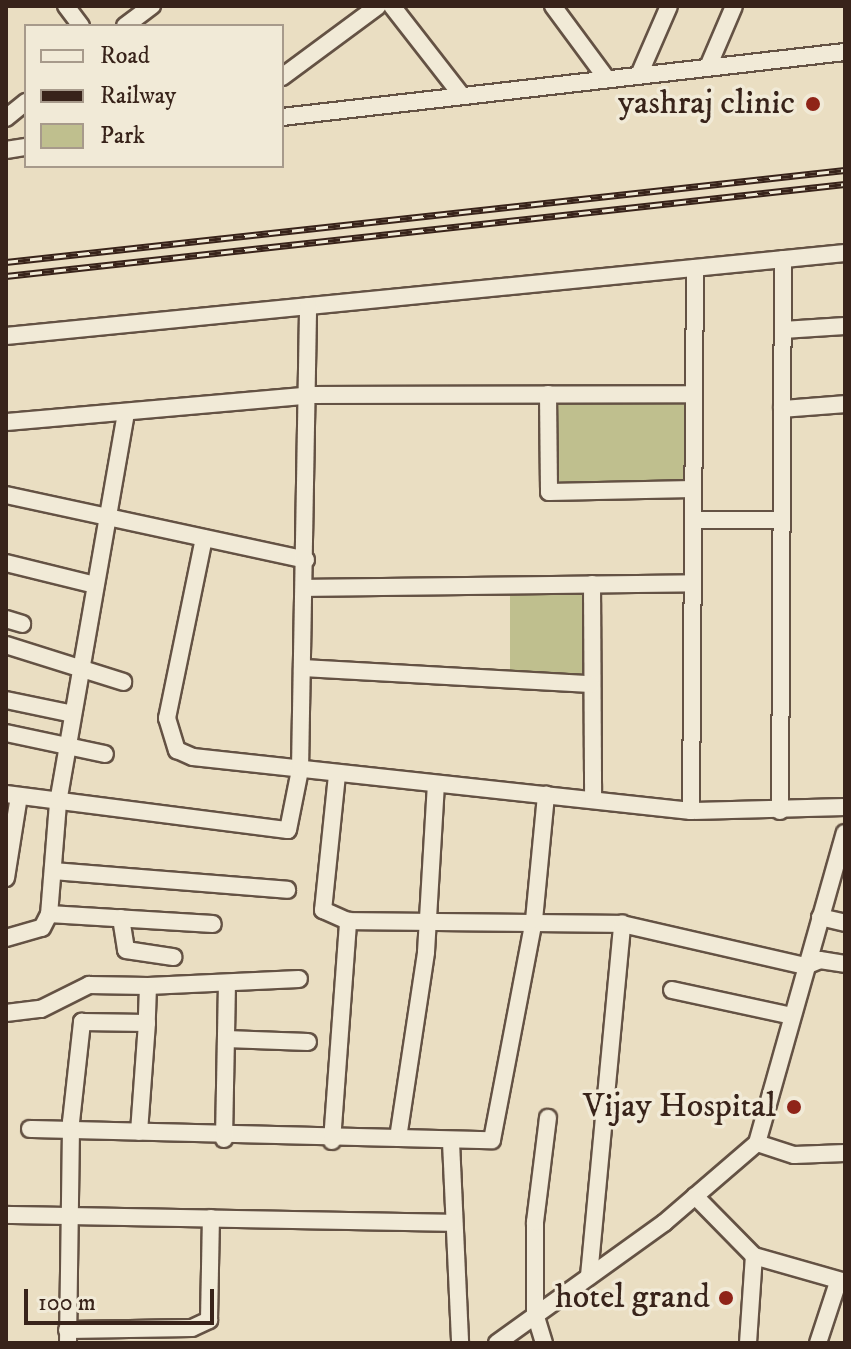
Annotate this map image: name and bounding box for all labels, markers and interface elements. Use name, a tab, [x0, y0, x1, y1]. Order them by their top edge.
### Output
legend	[24, 24, 284, 168]
text: Road	[100, 41, 150, 71]
text: Railway	[100, 81, 176, 111]
place label: yashraj clinic	[618, 84, 795, 124]
marker: yashraj clinic	[802, 93, 824, 115]
text: Park	[100, 121, 145, 151]
place label: Vijay Hospital	[583, 1087, 776, 1127]
marker: Vijay Hospital	[783, 1096, 805, 1118]
scale bar	[28, 1273, 218, 1323]
place label: hotel grand	[555, 1278, 710, 1318]
text: 100 m	[38, 1288, 96, 1318]
marker: hotel grand	[717, 1289, 735, 1307]

